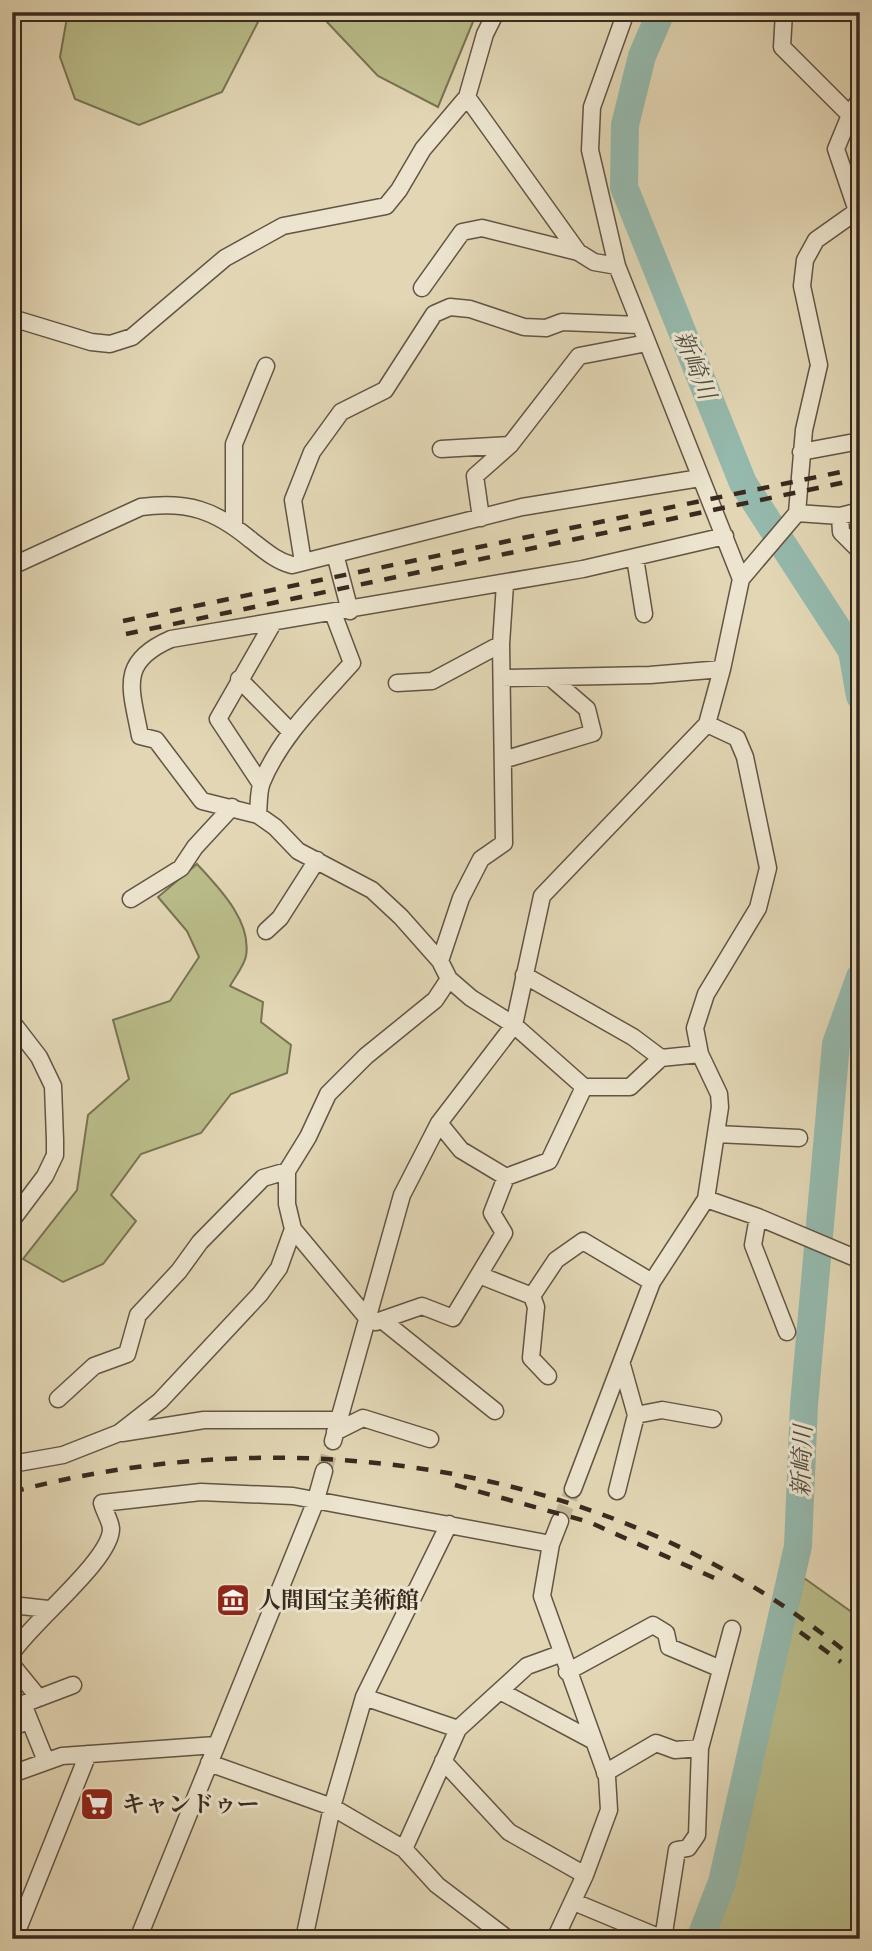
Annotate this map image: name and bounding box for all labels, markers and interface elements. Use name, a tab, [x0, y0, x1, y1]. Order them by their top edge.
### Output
water label: 新崎川	[667, 326, 723, 407]
water label: 新崎川	[787, 1422, 819, 1498]
museum icon: 人間国宝美術館	[214, 1581, 252, 1619]
place label: 人間国宝美術館	[258, 1587, 419, 1615]
supermarket icon: キャンドゥー	[78, 1785, 116, 1823]
place label: キャンドゥー	[122, 1791, 259, 1819]

